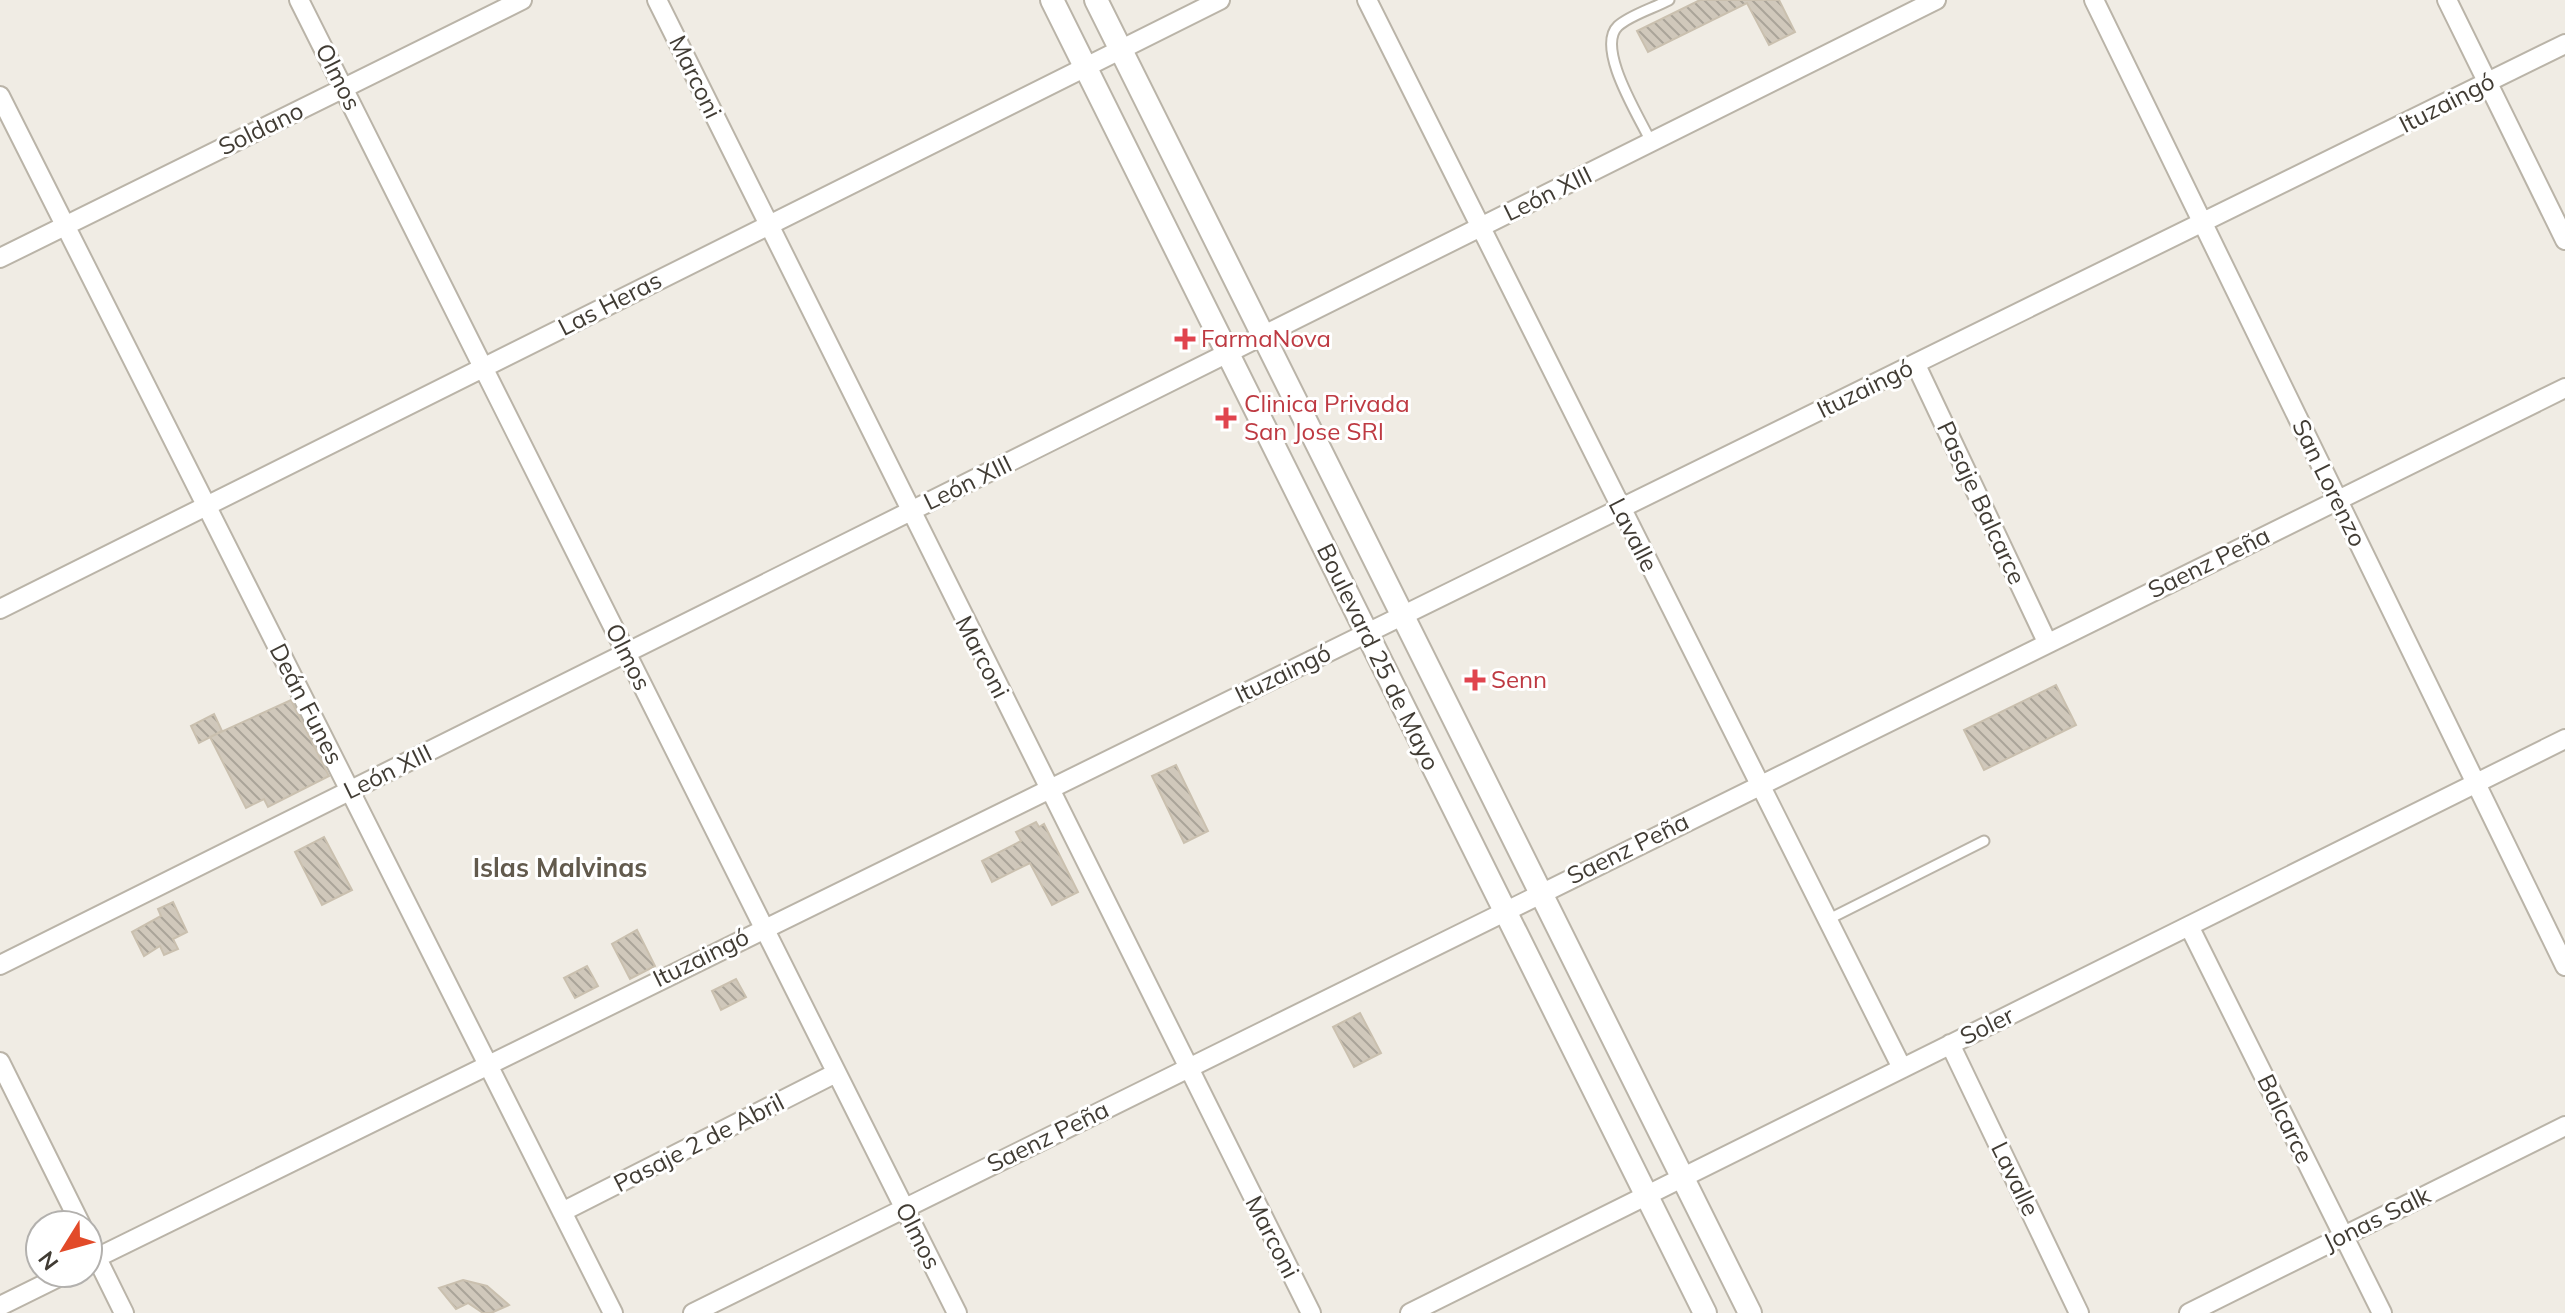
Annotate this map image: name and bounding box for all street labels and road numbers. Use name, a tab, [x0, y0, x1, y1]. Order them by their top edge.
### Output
street label: Marconi	[663, 30, 729, 123]
street label: Olmos	[309, 38, 368, 115]
street label: Ituzaingó	[2394, 65, 2499, 139]
street label: Soldano	[213, 95, 308, 162]
street label: León XIII	[1499, 159, 1597, 227]
street label: Las Heras	[553, 264, 666, 342]
street label: Ituzaingó	[1812, 352, 1917, 424]
street label: San Lorenzo	[2286, 414, 2374, 551]
street label: Pasaje Balcarce	[1931, 416, 2033, 589]
street label: León XIII	[919, 448, 1017, 516]
street label: Lavalle	[1603, 493, 1665, 576]
street label: Saenz Peña	[2143, 520, 2274, 604]
street label: Boulevard 25 de Mayo	[1311, 538, 1447, 775]
street label: Marconi	[949, 610, 1016, 703]
street label: Olmos	[599, 618, 658, 695]
street label: Ituzaingó	[1230, 637, 1335, 709]
street label: Deán Funes	[264, 638, 350, 769]
street label: León XIII	[339, 737, 437, 805]
street label: Saenz Peña	[1562, 806, 1693, 890]
street label: Ituzaingó	[648, 921, 753, 993]
street label: Soler	[1955, 999, 2019, 1051]
street label: Balcarce	[2251, 1069, 2320, 1168]
street label: Pasaje 2 de Abril	[608, 1086, 789, 1198]
street label: Saenz Peña	[982, 1094, 1113, 1178]
street label: Lavalle	[1985, 1137, 2047, 1221]
street label: Jonas Salk	[2318, 1179, 2436, 1257]
street label: Marconi	[1239, 1190, 1306, 1283]
street label: Olmos	[889, 1197, 948, 1274]

